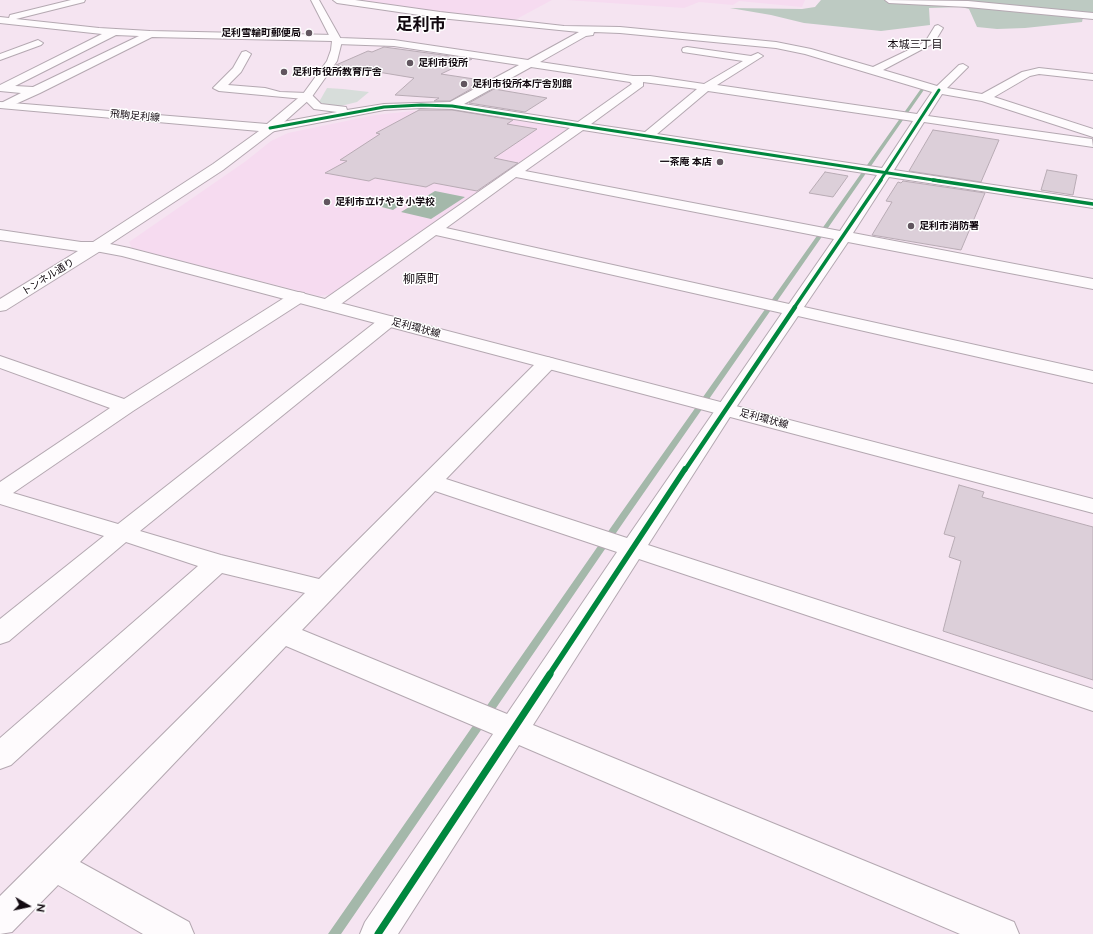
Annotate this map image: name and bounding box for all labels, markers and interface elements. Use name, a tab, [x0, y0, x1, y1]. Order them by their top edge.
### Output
district label: 足利市	[396, 15, 446, 35]
place label: 足利雪輪町郵便局	[221, 27, 301, 39]
marker: 足利雪輪町郵便局	[304, 28, 314, 38]
district label: 本城三丁目	[888, 38, 942, 52]
place label: 足利市役所	[418, 57, 468, 69]
marker: 足利市役所	[405, 58, 415, 68]
place label: 足利市役所教育庁舎	[292, 66, 382, 78]
marker: 足利市役所教育庁舎	[279, 67, 289, 77]
place label: 足利市役所本庁舎別館	[472, 78, 572, 90]
marker: 足利市役所本庁舎別館	[459, 79, 469, 89]
street label: 飛駒足利線	[110, 108, 160, 124]
place label: 一茶庵 本店	[660, 156, 712, 168]
marker: 一茶庵 本店	[715, 157, 725, 167]
place label: 足利市立けやき小学校	[335, 196, 435, 208]
marker: 足利市立けやき小学校	[322, 197, 332, 207]
place label: 足利市消防署	[919, 220, 979, 232]
marker: 足利市消防署	[906, 221, 916, 231]
street label: トンネル通り	[19, 256, 77, 298]
district label: 柳原町	[403, 272, 439, 286]
street label: 足利環状線	[390, 316, 442, 340]
street label: 足利環状線	[738, 407, 790, 431]
north arrow	[8, 886, 48, 926]
text: N	[33, 903, 47, 913]

